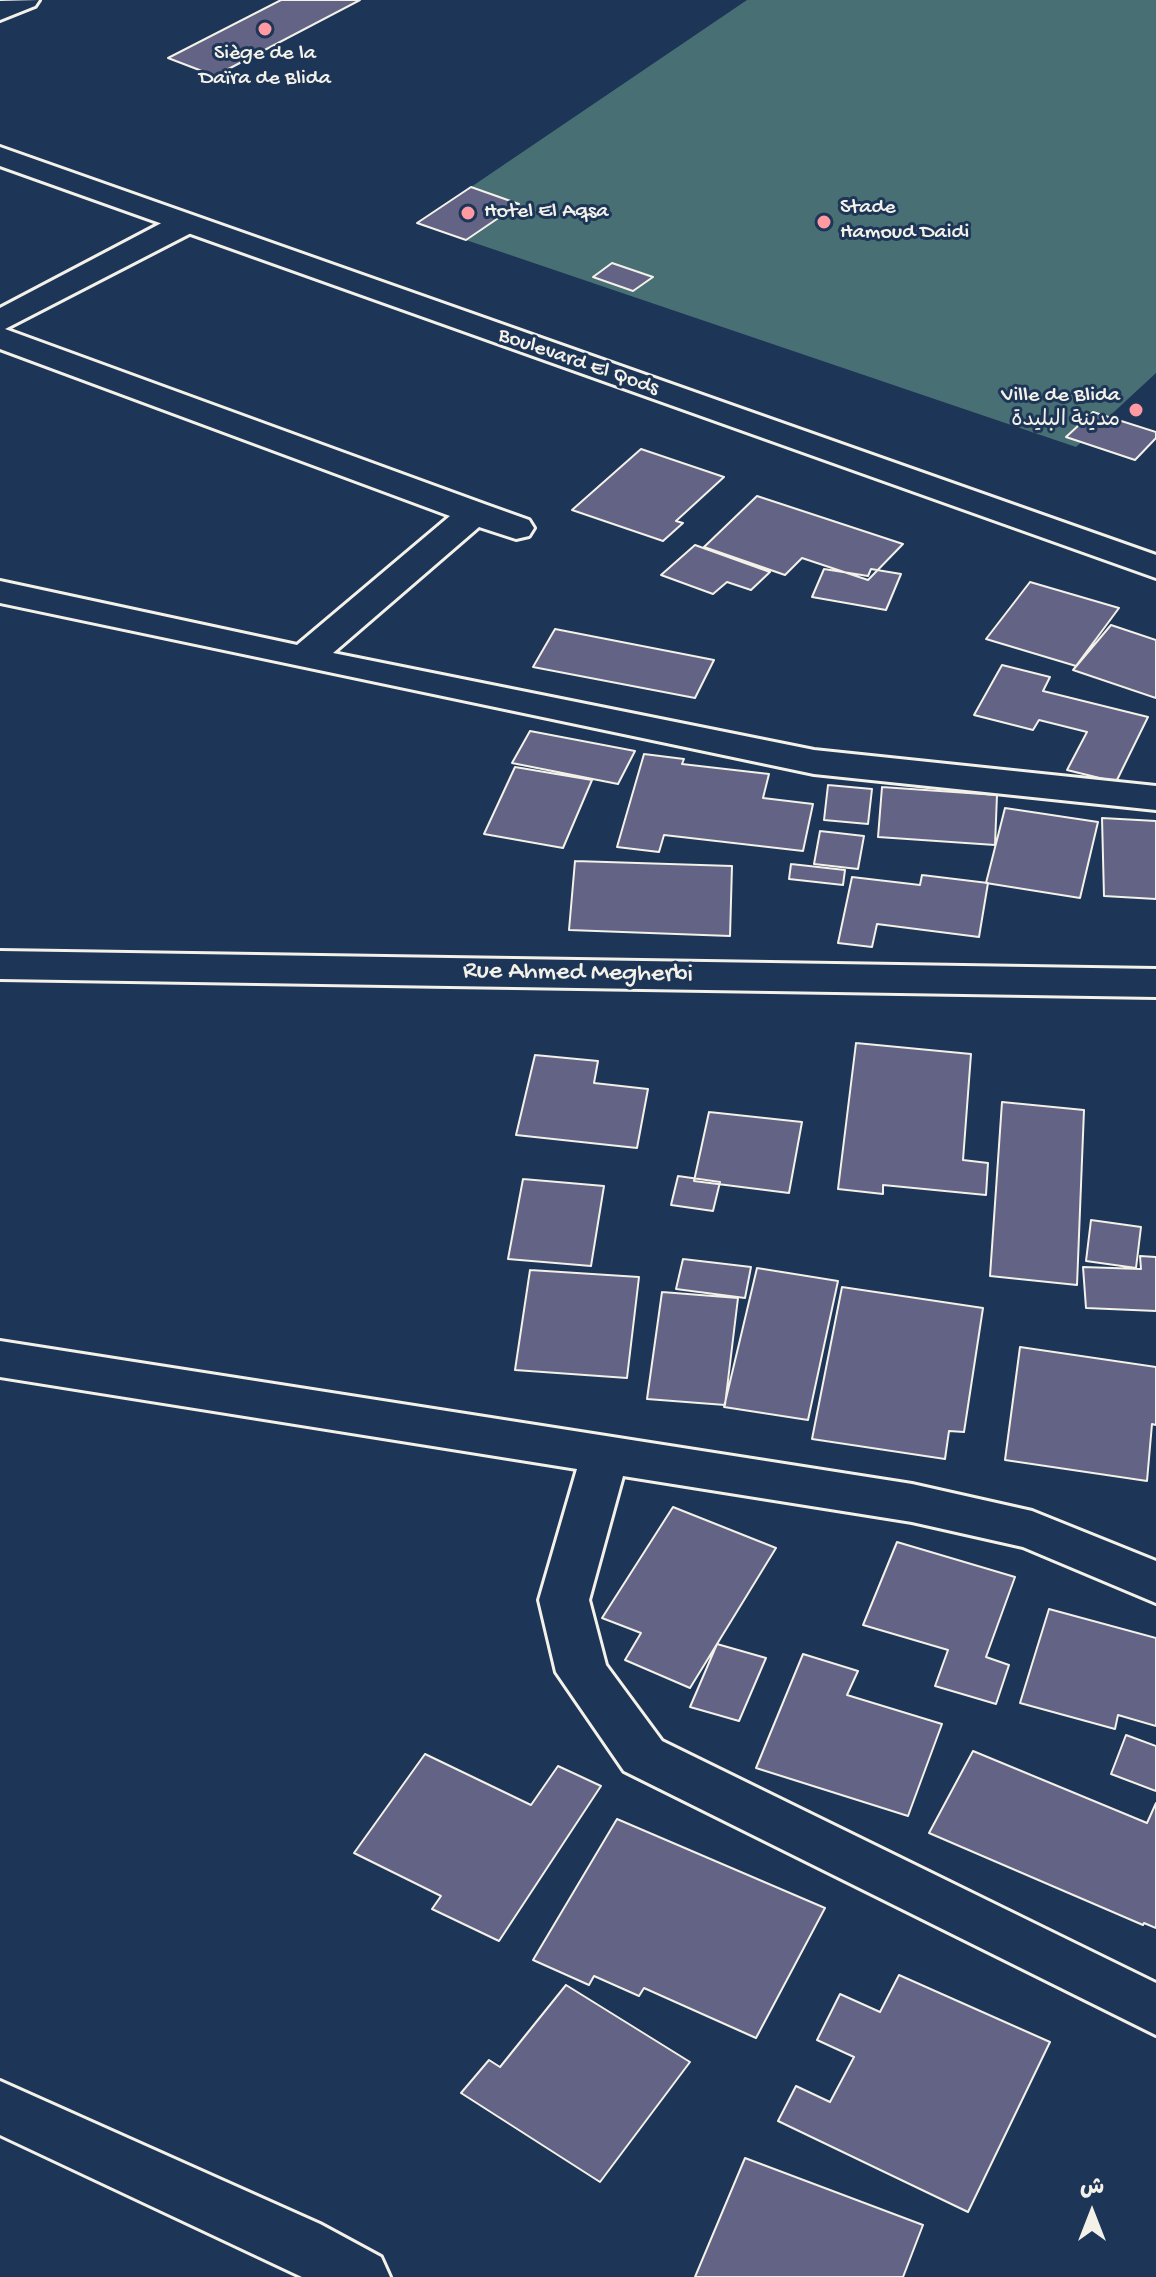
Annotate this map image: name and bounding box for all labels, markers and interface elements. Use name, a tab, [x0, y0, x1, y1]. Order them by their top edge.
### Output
marker: Siège de la Daïra de Blida	[256, 20, 274, 38]
place label: Siège de la Daïra de Blida	[199, 42, 331, 94]
place label: Stade Hamoud Daidi	[840, 196, 969, 248]
place label: Hotel El Aqsa	[484, 200, 609, 226]
marker: Hotel El Aqsa	[459, 204, 477, 222]
marker: Stade Hamoud Daidi	[815, 213, 833, 231]
street label: Boulevard El Qods	[494, 323, 662, 403]
place label: Ville de Blida مدينة البليدة	[1001, 384, 1120, 436]
marker: Ville de Blida مدينة البليدة	[1127, 401, 1145, 419]
street label: Rue Ahmed Megherbi	[463, 956, 693, 992]
north arrow	[1052, 2173, 1132, 2253]
text: ش	[1080, 2176, 1104, 2202]

